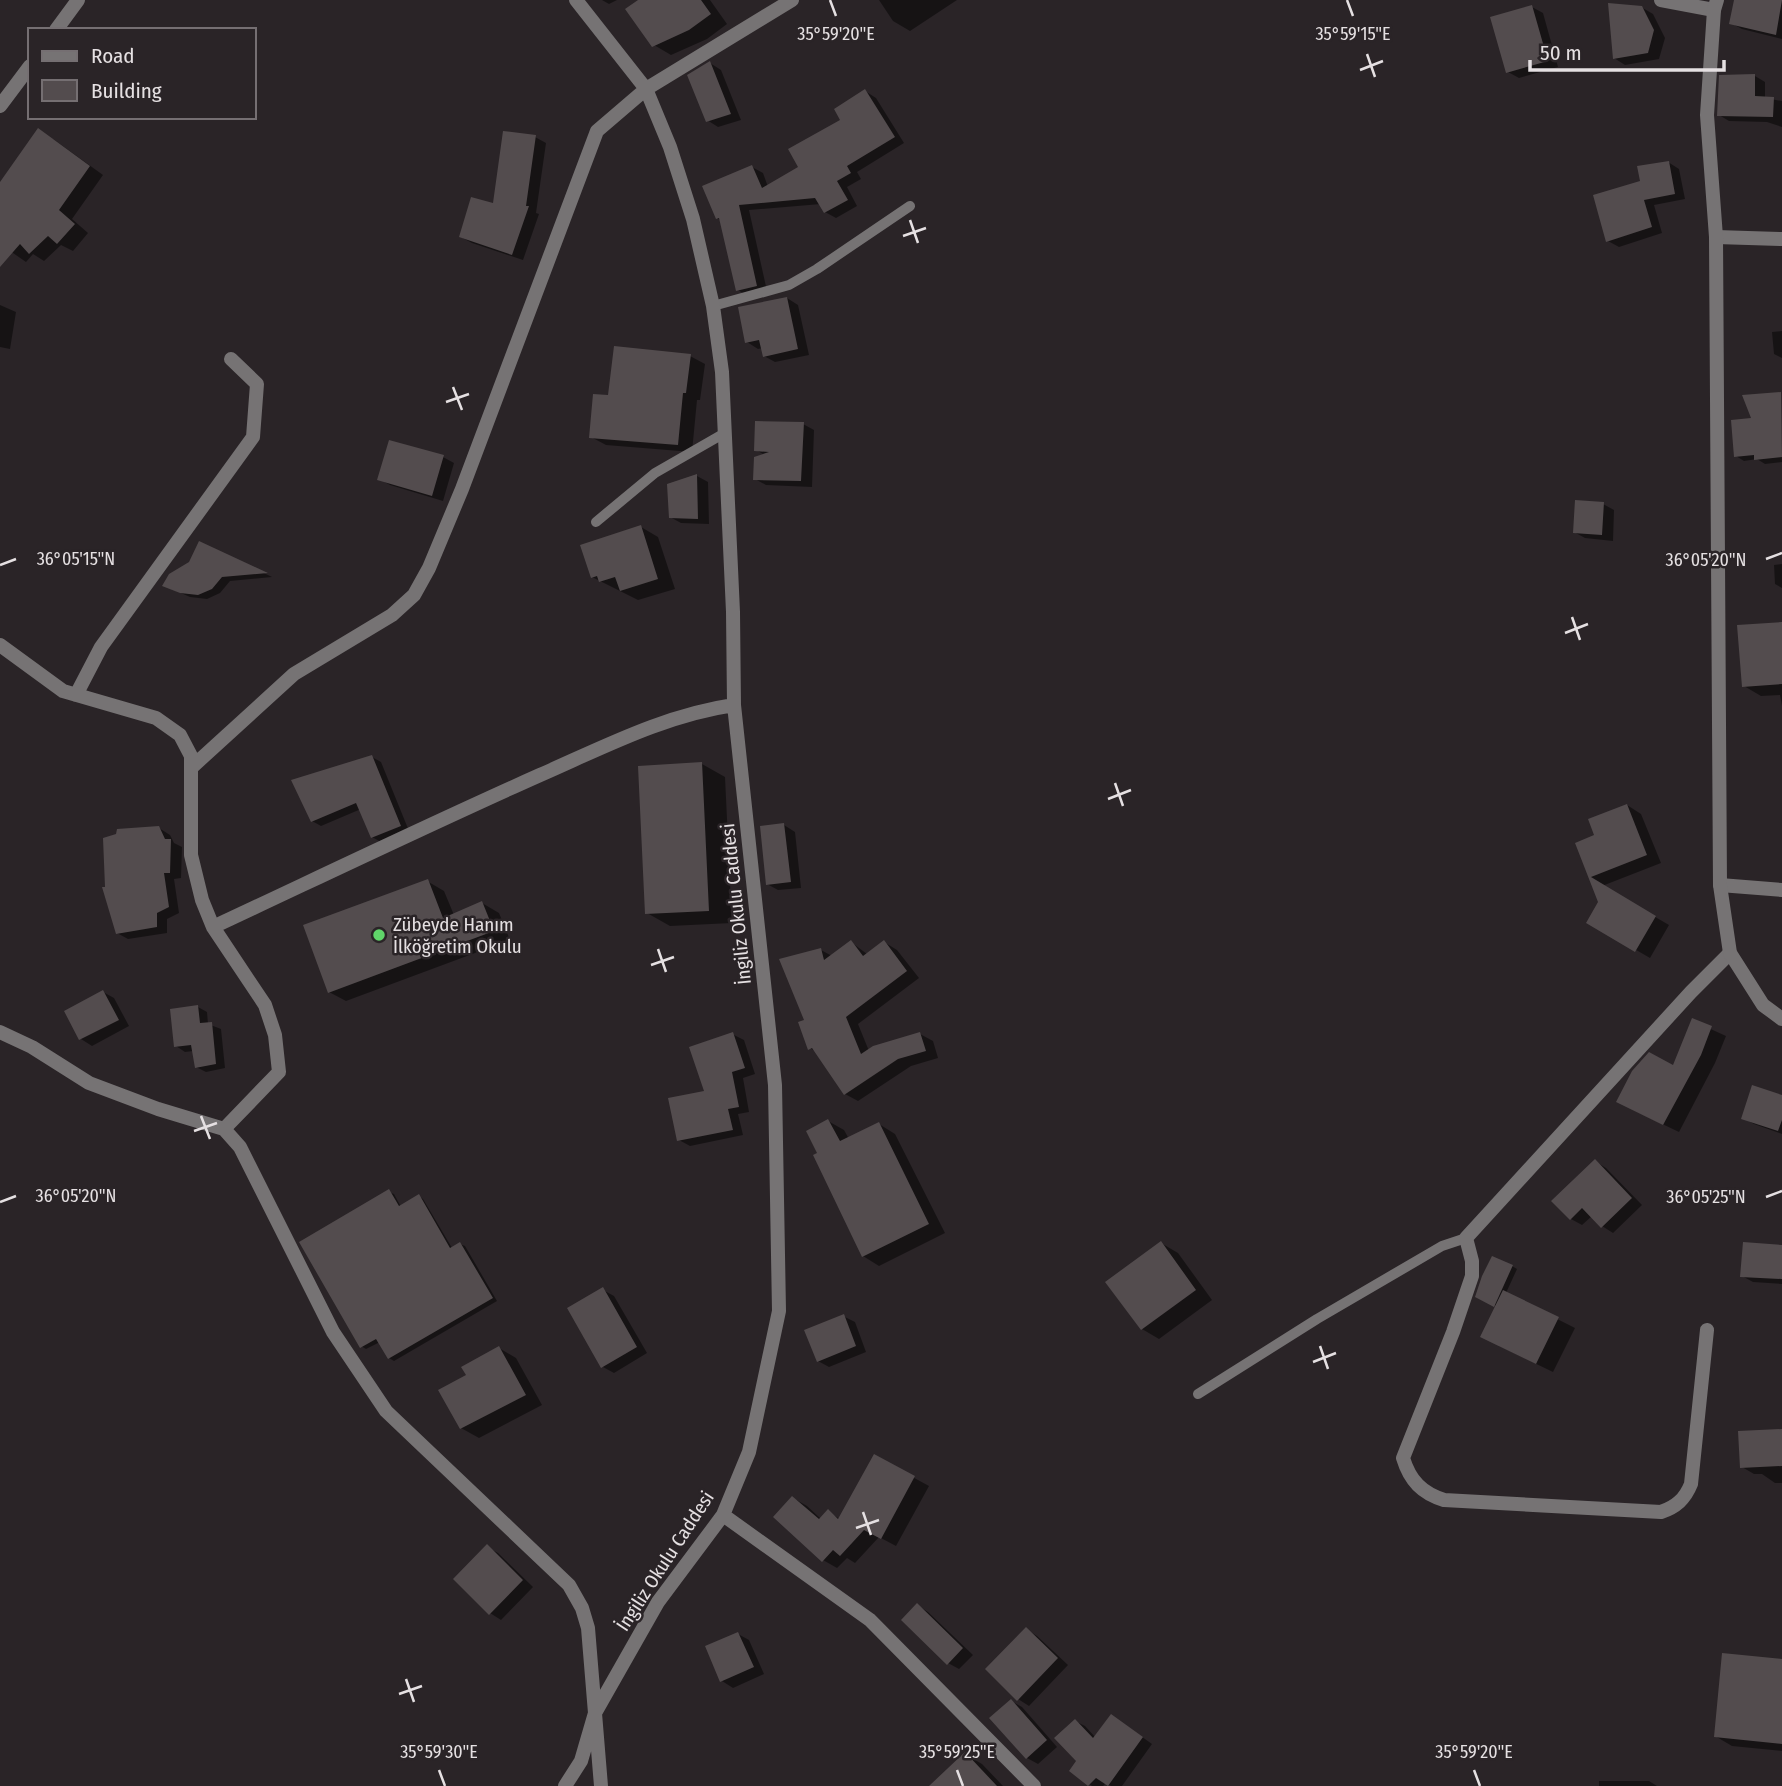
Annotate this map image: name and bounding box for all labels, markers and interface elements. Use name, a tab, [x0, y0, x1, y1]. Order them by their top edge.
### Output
text: 35°59'20"E	[797, 23, 875, 45]
text: 35°59'15"E	[1315, 23, 1391, 45]
legend	[28, 28, 256, 119]
scale bar	[1530, 28, 1724, 72]
text: 50 m	[1540, 40, 1582, 66]
text: Road	[91, 43, 135, 69]
text: Building	[91, 78, 162, 104]
text: 36°05'15"N	[37, 548, 115, 570]
text: 36°05'20"N	[1666, 549, 1746, 571]
street label: İngiliz Okulu Caddesi	[716, 822, 756, 986]
place label: Zübeyde Hanım İlköğretim Okulu	[393, 913, 522, 958]
marker: Zübeyde Hanım İlköğretim Okulu	[371, 927, 387, 943]
text: 36°05'20"N	[36, 1185, 116, 1207]
text: 36°05'25"N	[1666, 1186, 1746, 1208]
street label: İngiliz Okulu Caddesi	[611, 1487, 719, 1635]
text: 35°59'30"E	[400, 1741, 478, 1763]
text: 35°59'25"E	[919, 1741, 995, 1763]
text: 35°59'20"E	[1435, 1741, 1513, 1763]

